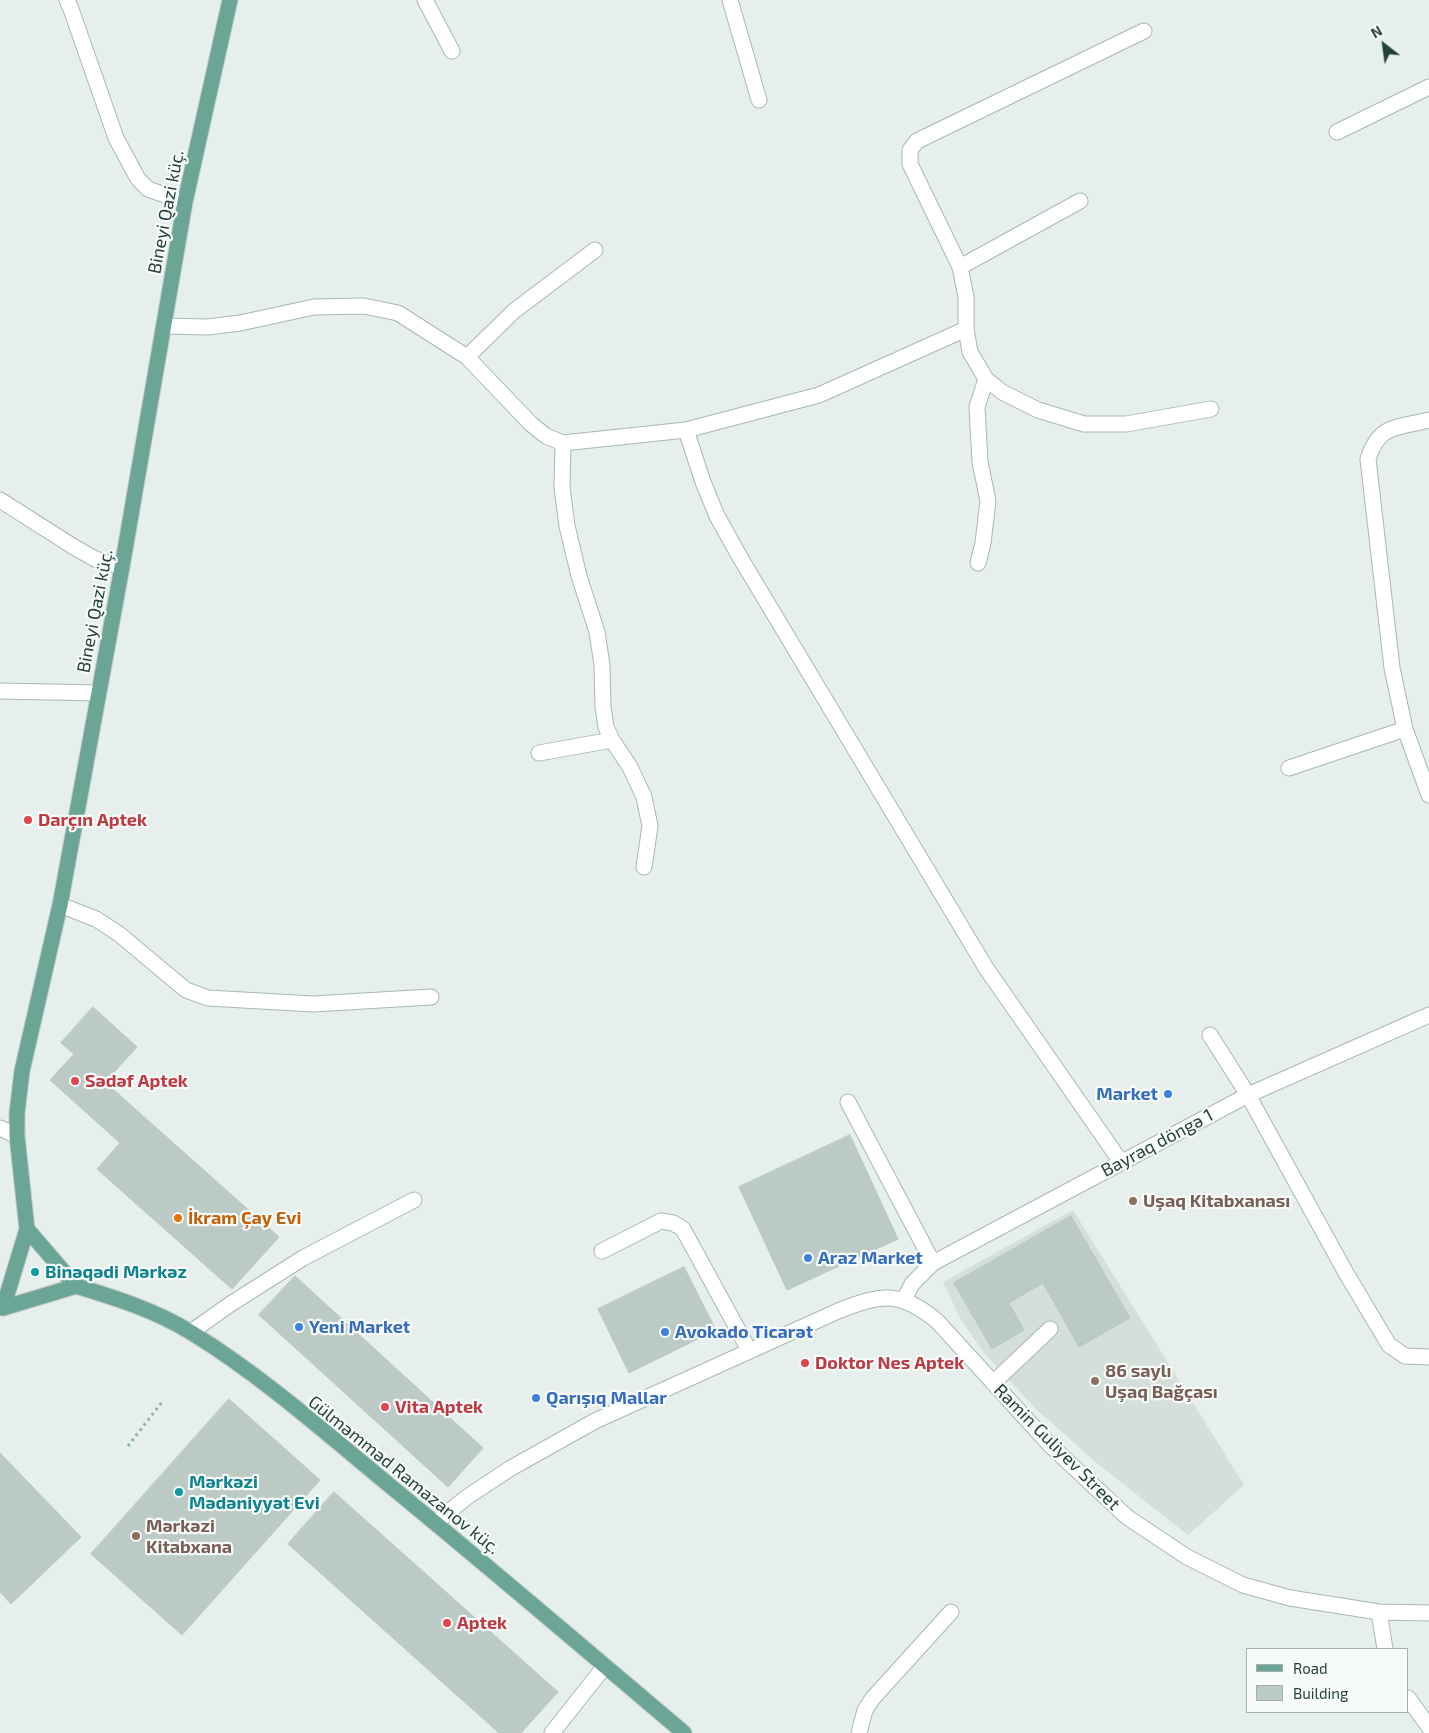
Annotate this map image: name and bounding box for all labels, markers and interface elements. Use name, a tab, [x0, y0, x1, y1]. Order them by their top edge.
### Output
north arrow	[1359, 20, 1409, 70]
text: N	[1368, 22, 1385, 41]
street label: Bineyi Qazi küç.	[143, 148, 189, 276]
street label: Bineyi Qazi küç.	[72, 547, 118, 675]
place label: Darçın Aptek	[38, 809, 147, 831]
marker: Darçın Aptek	[22, 814, 34, 826]
place label: Sədəf Aptek	[85, 1070, 188, 1092]
marker: Sədəf Aptek	[69, 1075, 81, 1087]
place label: Market	[1096, 1083, 1158, 1105]
marker: Market	[1162, 1088, 1174, 1100]
street label: Bayraq döngə 1	[1097, 1104, 1217, 1182]
place label: Uşaq Kitabxanası	[1143, 1190, 1290, 1212]
marker: Uşaq Kitabxanası	[1127, 1195, 1139, 1207]
place label: İkram Çay Evi	[188, 1207, 301, 1229]
marker: İkram Çay Evi	[172, 1212, 184, 1224]
place label: Araz Market	[818, 1247, 923, 1269]
marker: Araz Market	[802, 1252, 814, 1264]
place label: Binəqədi Mərkəz	[45, 1261, 187, 1283]
marker: Binəqədi Mərkəz	[29, 1266, 41, 1278]
place label: Yeni Market	[309, 1316, 410, 1338]
marker: Yeni Market	[293, 1321, 305, 1333]
place label: Avokado Ticarət	[675, 1321, 813, 1343]
marker: Avokado Ticarət	[659, 1326, 671, 1338]
place label: Doktor Nes Aptek	[815, 1352, 964, 1374]
marker: Doktor Nes Aptek	[799, 1357, 811, 1369]
place label: 86 saylı Uşaq Bağçası	[1105, 1360, 1218, 1402]
marker: 86 saylı Uşaq Bağçası	[1089, 1375, 1101, 1387]
street label: Ramin Guliyev Street	[989, 1379, 1125, 1515]
place label: Qarışıq Mallar	[546, 1387, 667, 1409]
street label: Gülməmməd Ramazanov küç.	[304, 1391, 504, 1559]
marker: Qarışıq Mallar	[530, 1392, 542, 1404]
place label: Vita Aptek	[395, 1396, 483, 1418]
marker: Vita Aptek	[379, 1401, 391, 1413]
place label: Mərkəzi Mədəniyyət Evi	[189, 1471, 320, 1514]
marker: Mərkəzi Mədəniyyət Evi	[173, 1486, 185, 1498]
place label: Mərkəzi Kitabxana	[146, 1515, 232, 1558]
marker: Mərkəzi Kitabxana	[130, 1530, 142, 1542]
place label: Aptek	[457, 1612, 507, 1634]
marker: Aptek	[441, 1617, 453, 1629]
legend	[1246, 1648, 1409, 1713]
text: Road	[1293, 1659, 1328, 1677]
text: Building	[1293, 1684, 1348, 1702]

